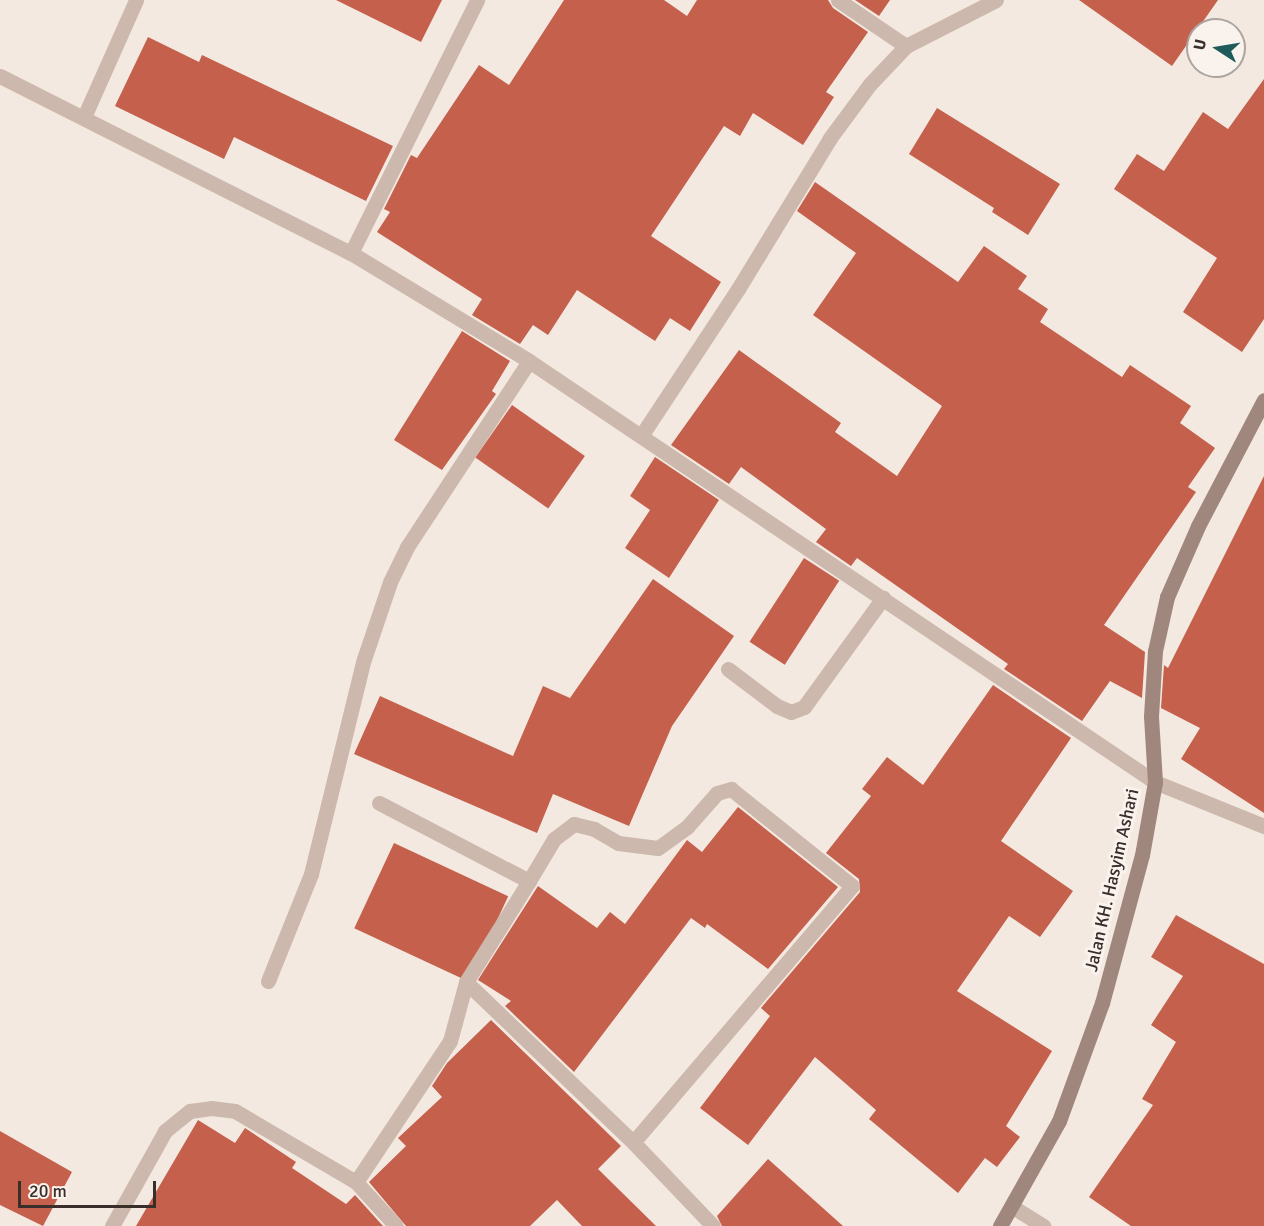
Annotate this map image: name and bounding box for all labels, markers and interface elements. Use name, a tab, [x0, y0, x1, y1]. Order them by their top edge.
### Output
north arrow	[1186, 18, 1246, 78]
text: U	[1189, 37, 1211, 52]
street label: Jalan KH. Hasyim Ashari	[1080, 786, 1144, 974]
scale bar	[21, 1169, 159, 1207]
text: 20 m	[29, 1180, 67, 1202]

